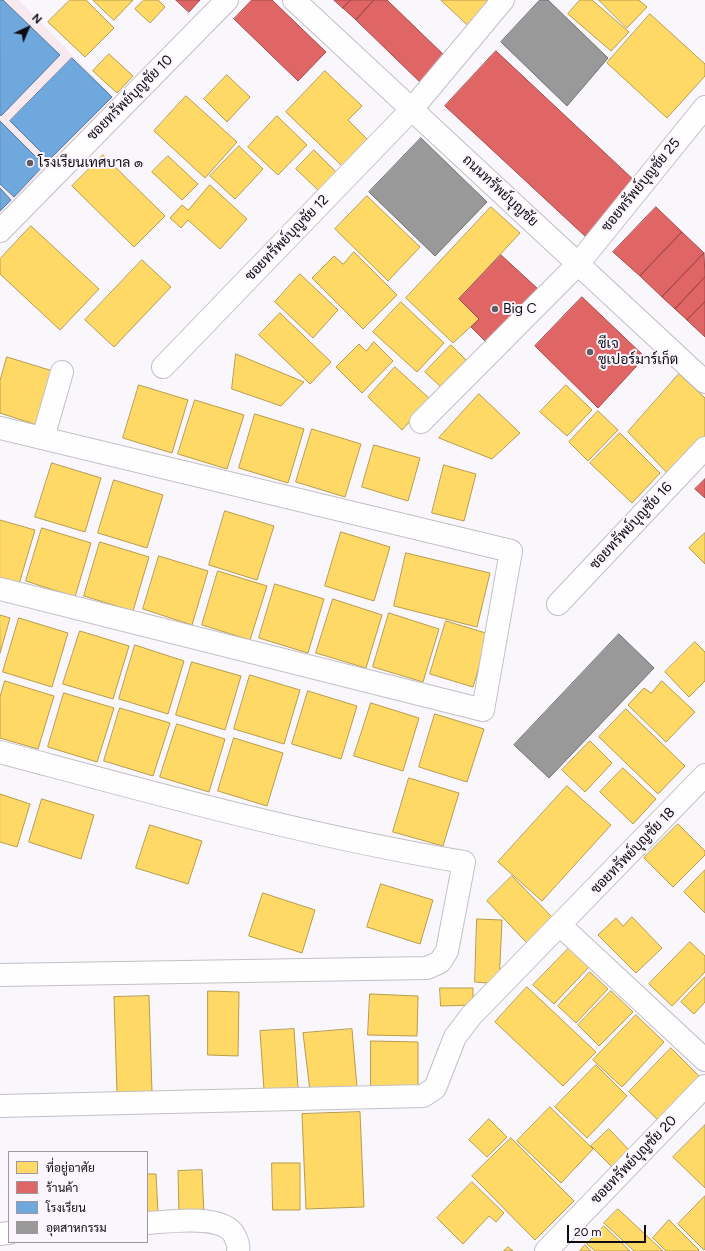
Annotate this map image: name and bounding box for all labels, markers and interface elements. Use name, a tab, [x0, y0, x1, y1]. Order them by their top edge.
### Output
north arrow	[8, 8, 48, 48]
text: N	[29, 11, 44, 27]
street label: ซอยทรัพย์บุญชัย 10	[84, 52, 176, 144]
street label: ซอยทรัพย์บุญชัย 25	[598, 135, 684, 235]
street label: ถนนทรัพย์บุญชัย	[459, 152, 541, 230]
place label: โรงเรียนเทศบาล ๑	[38, 155, 143, 171]
marker: โรงเรียนเทศบาล ๑	[25, 158, 35, 168]
street label: ซอยทรัพย์บุญชัย 12	[242, 191, 332, 285]
place label: Big C	[503, 301, 537, 317]
marker: Big C	[490, 304, 500, 314]
place label: ซีเจ ซูเปอร์มาร์เก็ต	[598, 336, 678, 368]
marker: ซีเจ ซูเปอร์มาร์เก็ต	[585, 347, 595, 357]
street label: ซอยทรัพย์บุญชัย 16	[586, 479, 676, 573]
street label: ซอยทรัพย์บุญชัย 18	[587, 804, 679, 898]
street label: ซอยทรัพย์บุญชัย 20	[588, 1112, 680, 1208]
legend	[8, 1151, 148, 1243]
text: ที่อยู่อาศัย	[46, 1161, 95, 1175]
text: ร้านค้า	[46, 1181, 78, 1195]
text: โรงเรียน	[46, 1201, 86, 1215]
scale bar	[569, 1217, 648, 1243]
text: อุตสาหกรรม	[46, 1221, 107, 1235]
text: 20 m	[574, 1225, 602, 1239]

